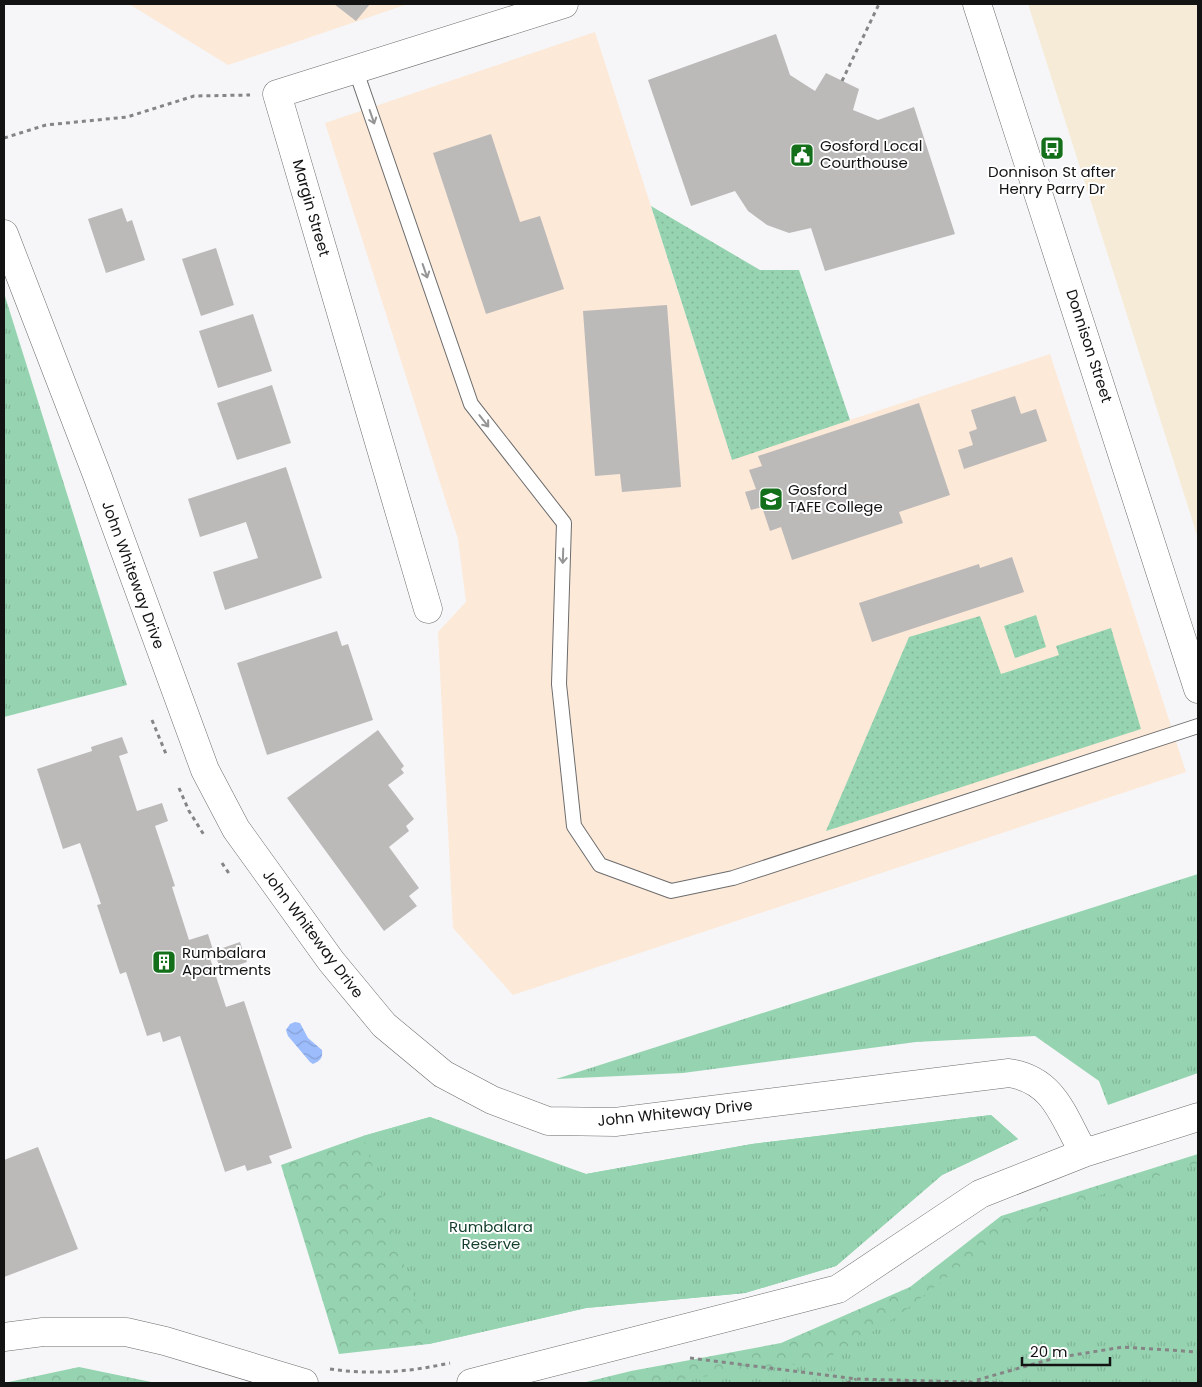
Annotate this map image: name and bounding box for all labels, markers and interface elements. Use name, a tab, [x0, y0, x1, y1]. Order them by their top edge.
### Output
one-way arrow	[368, 109, 377, 125]
place label: Gosford Local Courthouse	[820, 135, 922, 173]
bus stop icon: Donnison St after Henry Parry Dr	[1039, 135, 1065, 161]
public building icon: Gosford Local Courthouse	[789, 142, 815, 168]
street label: Margin Street	[288, 157, 335, 259]
place label: Donnison St after Henry Parry Dr	[988, 161, 1116, 199]
one-way arrow	[421, 263, 430, 278]
street label: Donnison Street	[1061, 286, 1118, 405]
one-way arrow	[479, 414, 490, 427]
place label: Gosford TAFE College	[788, 479, 883, 517]
school or university icon: Gosford TAFE College	[758, 486, 784, 512]
street label: John Whiteway Drive	[97, 498, 170, 652]
one-way arrow	[559, 548, 568, 564]
street label: John Whiteway Drive	[258, 865, 369, 1002]
place label: Rumbalara Apartments	[182, 942, 271, 980]
building icon: Rumbalara Apartments	[151, 949, 177, 975]
street label: John Whiteway Drive	[596, 1094, 754, 1131]
park label: Rumbalara Reserve	[449, 1216, 533, 1254]
scale bar	[1022, 1334, 1110, 1366]
text: 20 m	[1030, 1341, 1068, 1362]

